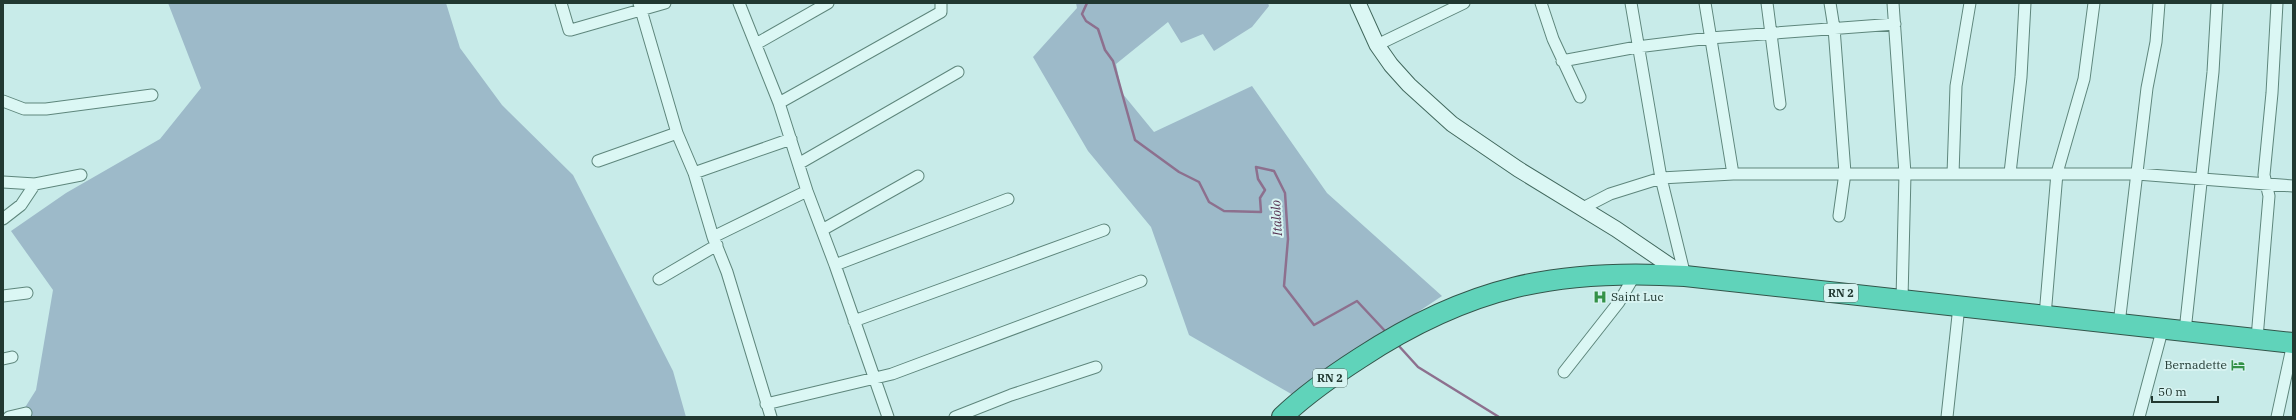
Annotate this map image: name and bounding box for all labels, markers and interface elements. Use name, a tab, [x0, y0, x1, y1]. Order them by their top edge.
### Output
water label: Italolo	[1267, 200, 1286, 237]
road number: RN 2	[1824, 284, 1858, 302]
hospital icon: Saint Luc	[1592, 289, 1608, 305]
place label: Saint Luc	[1611, 289, 1664, 304]
place label: Bernadette	[2164, 357, 2227, 372]
hotel icon: Bernadette	[2230, 357, 2246, 373]
road number: RN 2	[1313, 369, 1347, 387]
scale bar	[2152, 378, 2218, 404]
text: 50 m	[2158, 384, 2187, 399]

